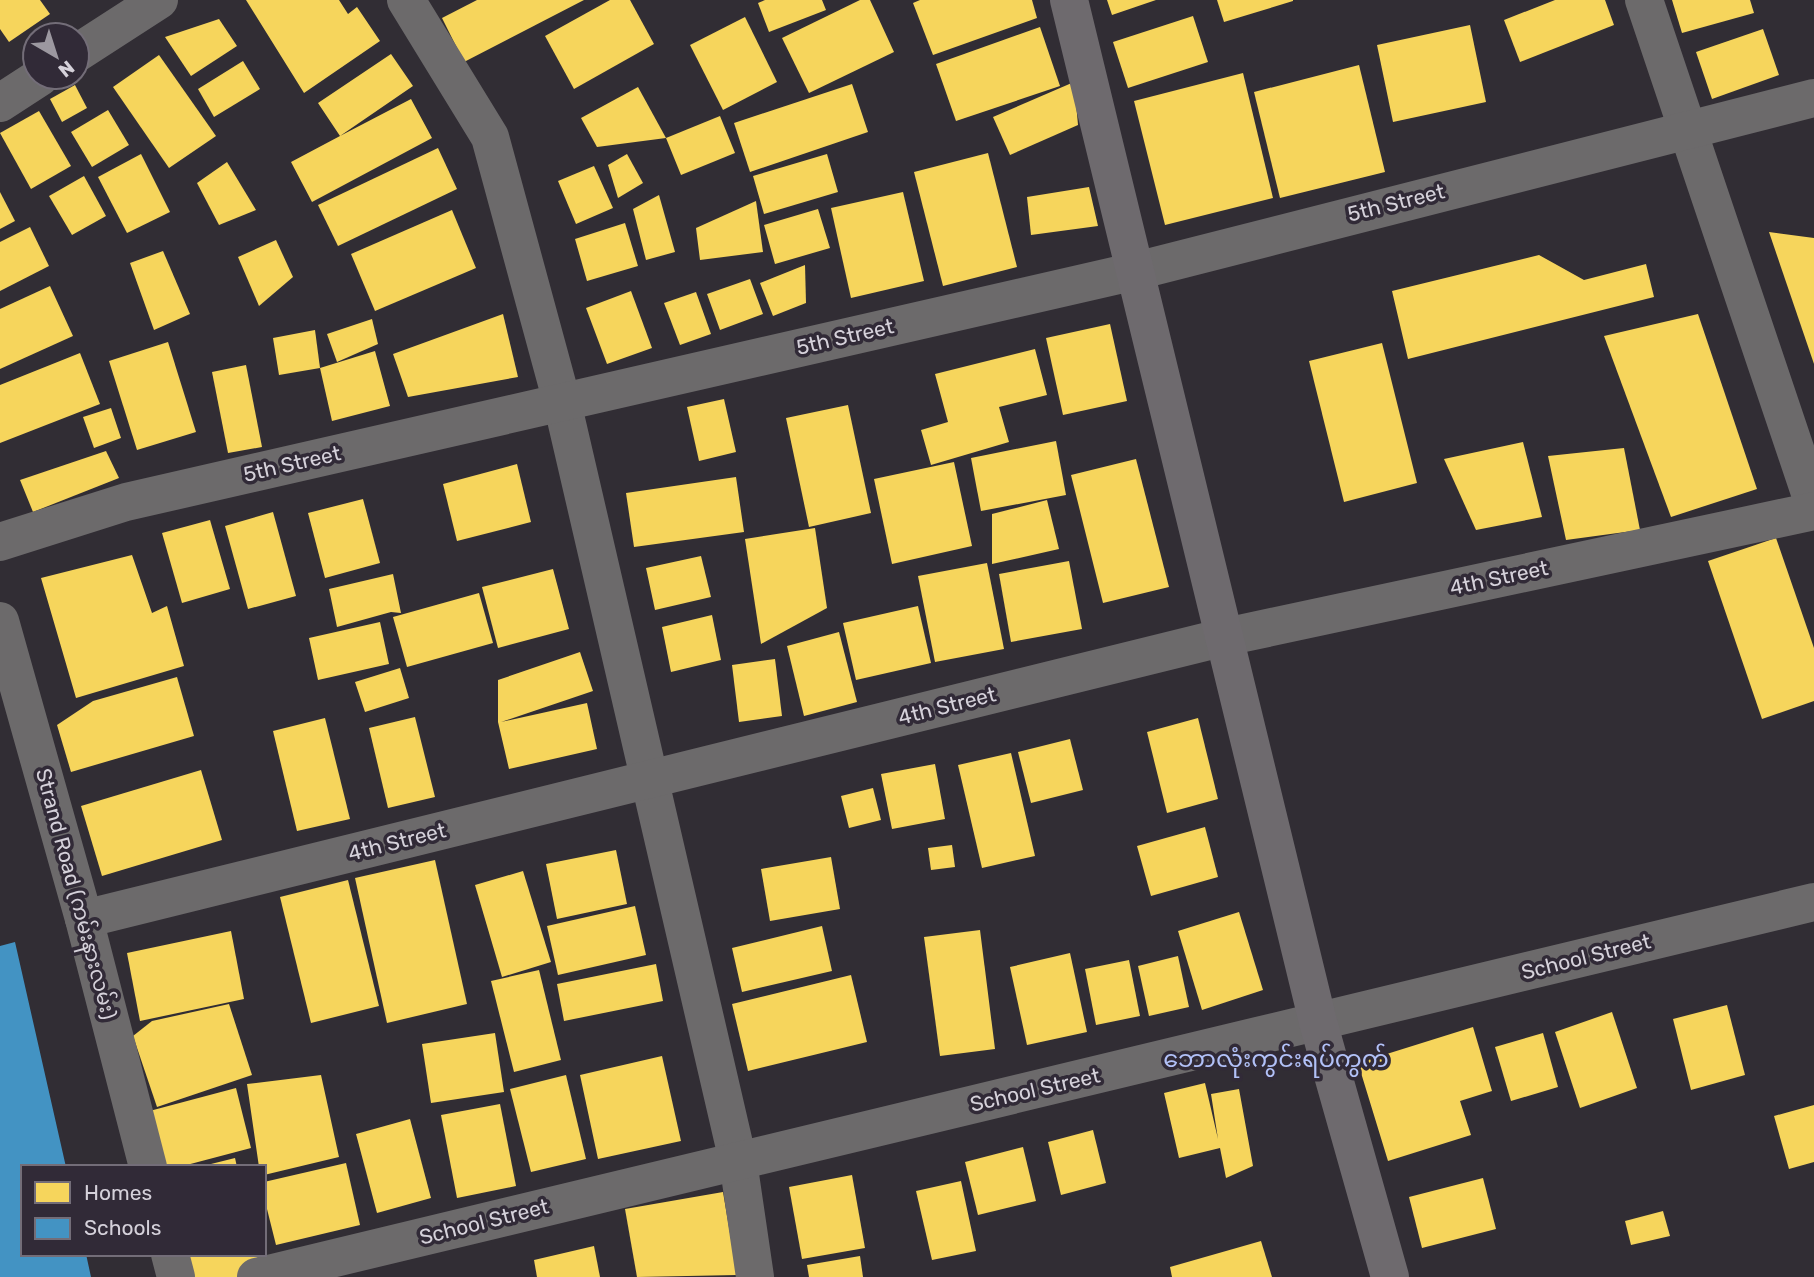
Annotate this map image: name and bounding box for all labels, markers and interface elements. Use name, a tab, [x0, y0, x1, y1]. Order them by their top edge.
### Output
north arrow	[21, 21, 91, 91]
text: N	[54, 56, 79, 82]
street label: 5th Street	[1345, 178, 1447, 227]
street label: 5th Street	[794, 313, 896, 360]
street label: 5th Street	[241, 440, 343, 487]
street label: 4th Street	[1447, 555, 1550, 600]
street label: 4th Street	[895, 681, 998, 730]
street label: Strand Road (ကမ်းနားလမ်း)	[26, 765, 125, 1024]
street label: 4th Street	[345, 817, 448, 866]
street label: School Street	[1519, 928, 1653, 985]
district label: ဘောလုံးကွင်းရပ်ကွက်	[1163, 1043, 1389, 1078]
street label: School Street	[968, 1062, 1102, 1117]
legend	[21, 1165, 266, 1256]
text: Homes	[84, 1180, 152, 1205]
street label: School Street	[417, 1193, 551, 1250]
text: Schools	[84, 1215, 161, 1240]

